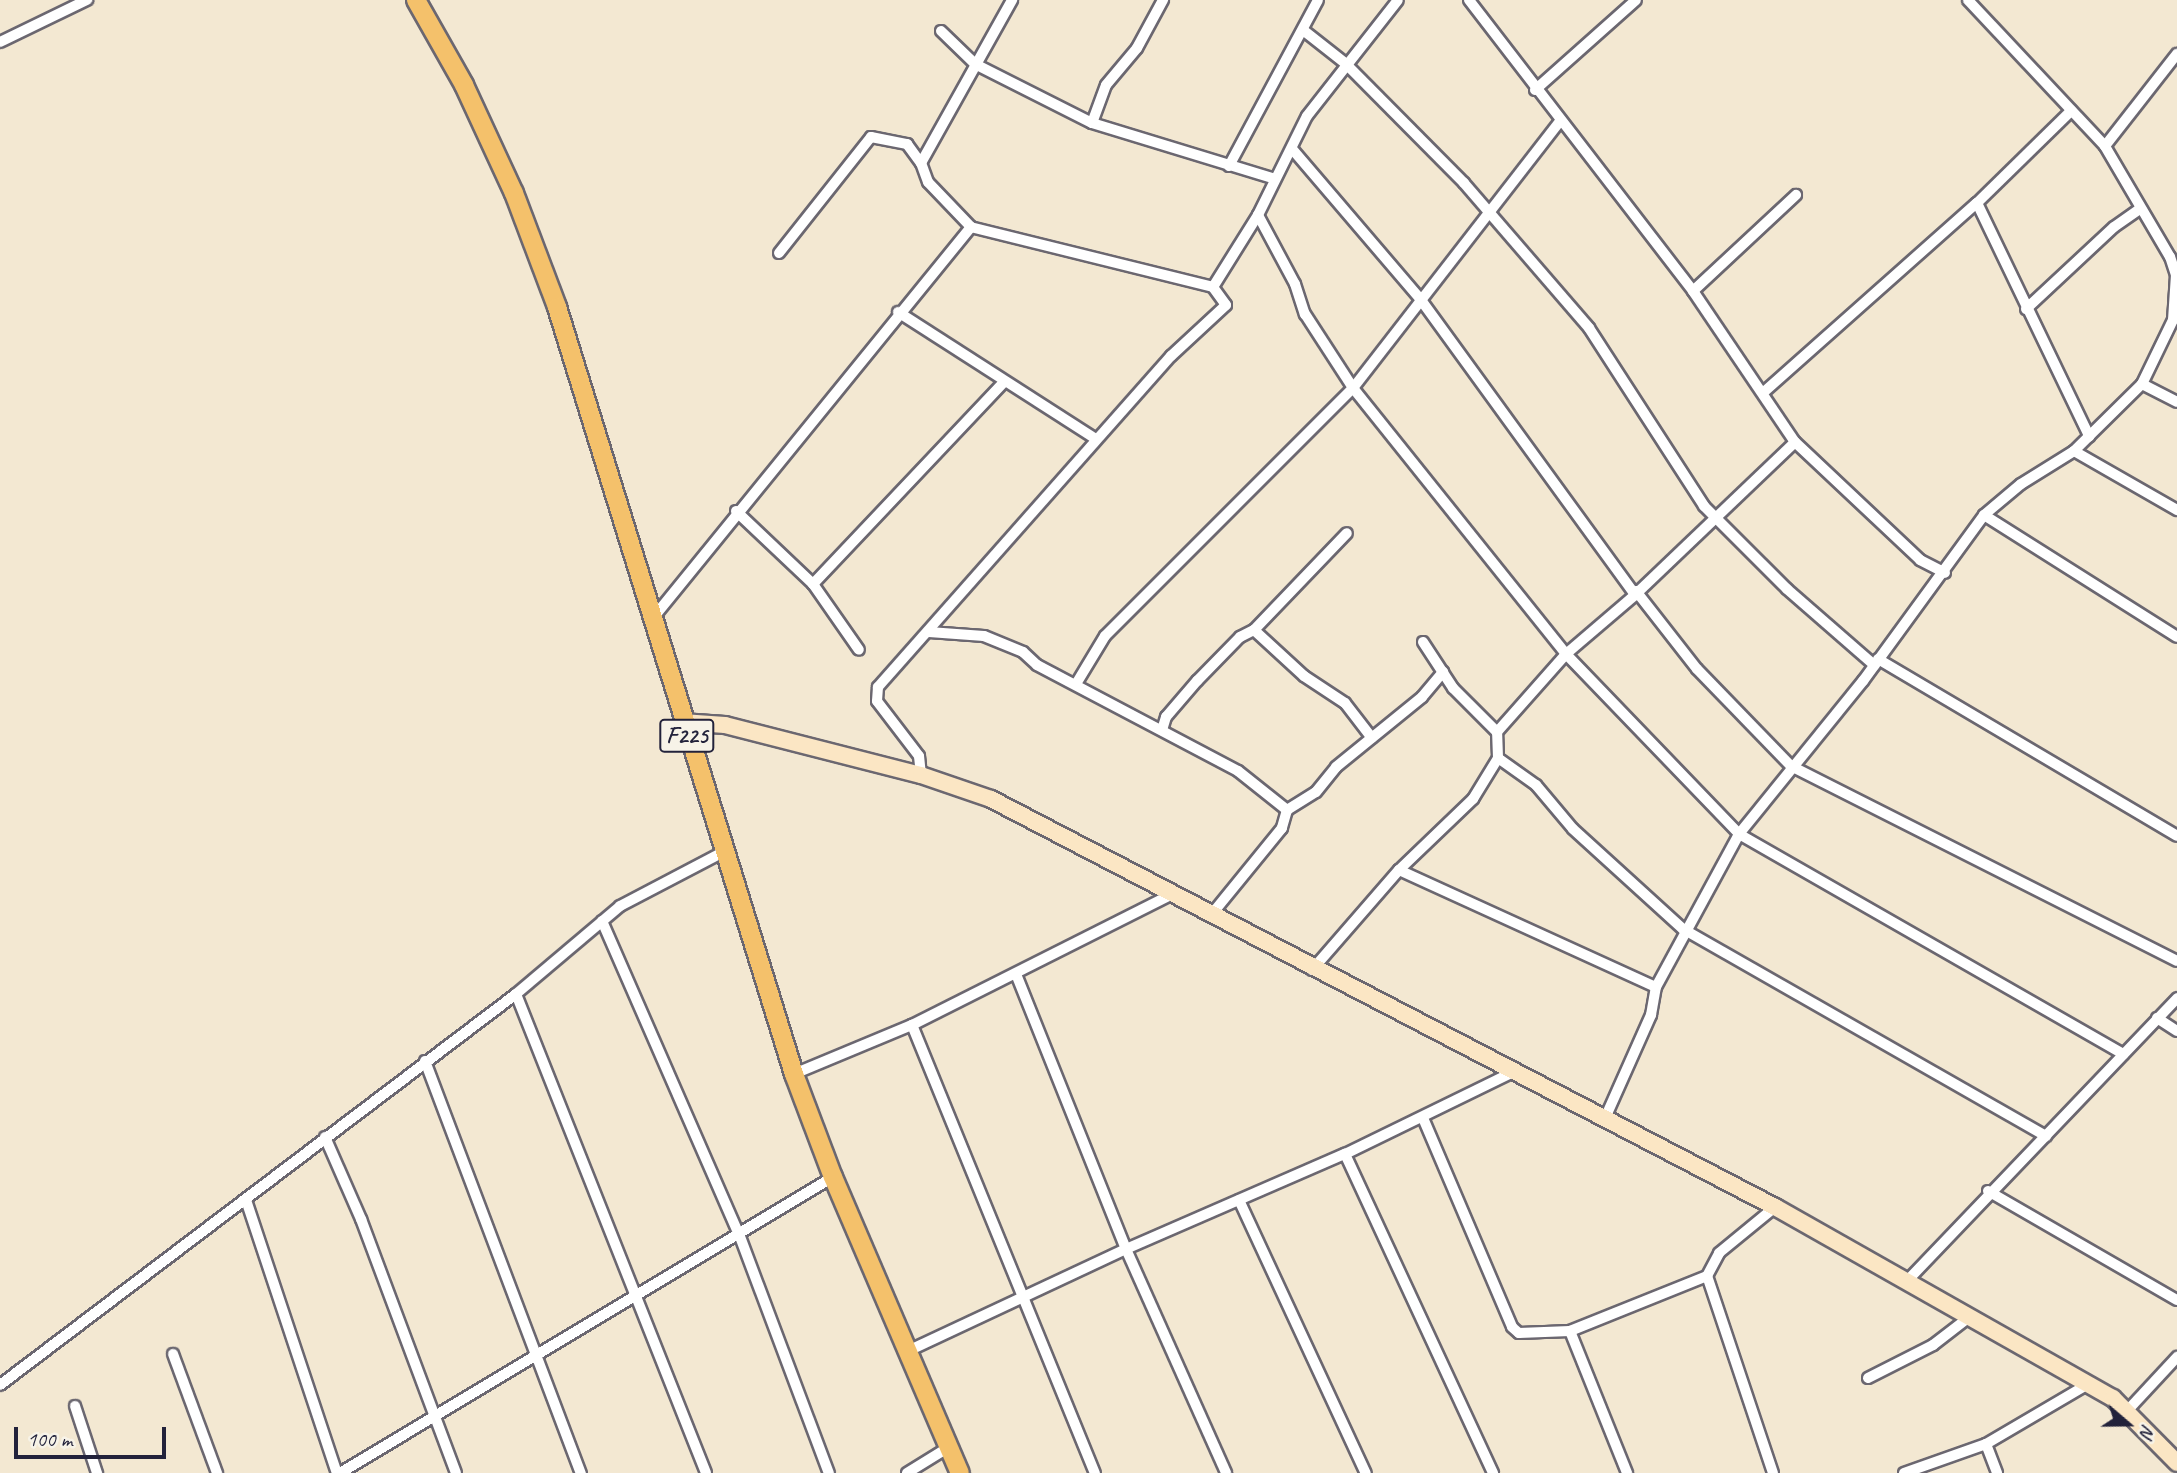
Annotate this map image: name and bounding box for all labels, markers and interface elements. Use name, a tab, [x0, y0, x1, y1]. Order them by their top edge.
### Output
road number: F225	[659, 716, 715, 756]
north arrow	[2093, 1389, 2163, 1459]
scale bar	[18, 1414, 170, 1458]
text: N	[2134, 1422, 2161, 1441]
text: 100 m	[27, 1426, 72, 1452]

